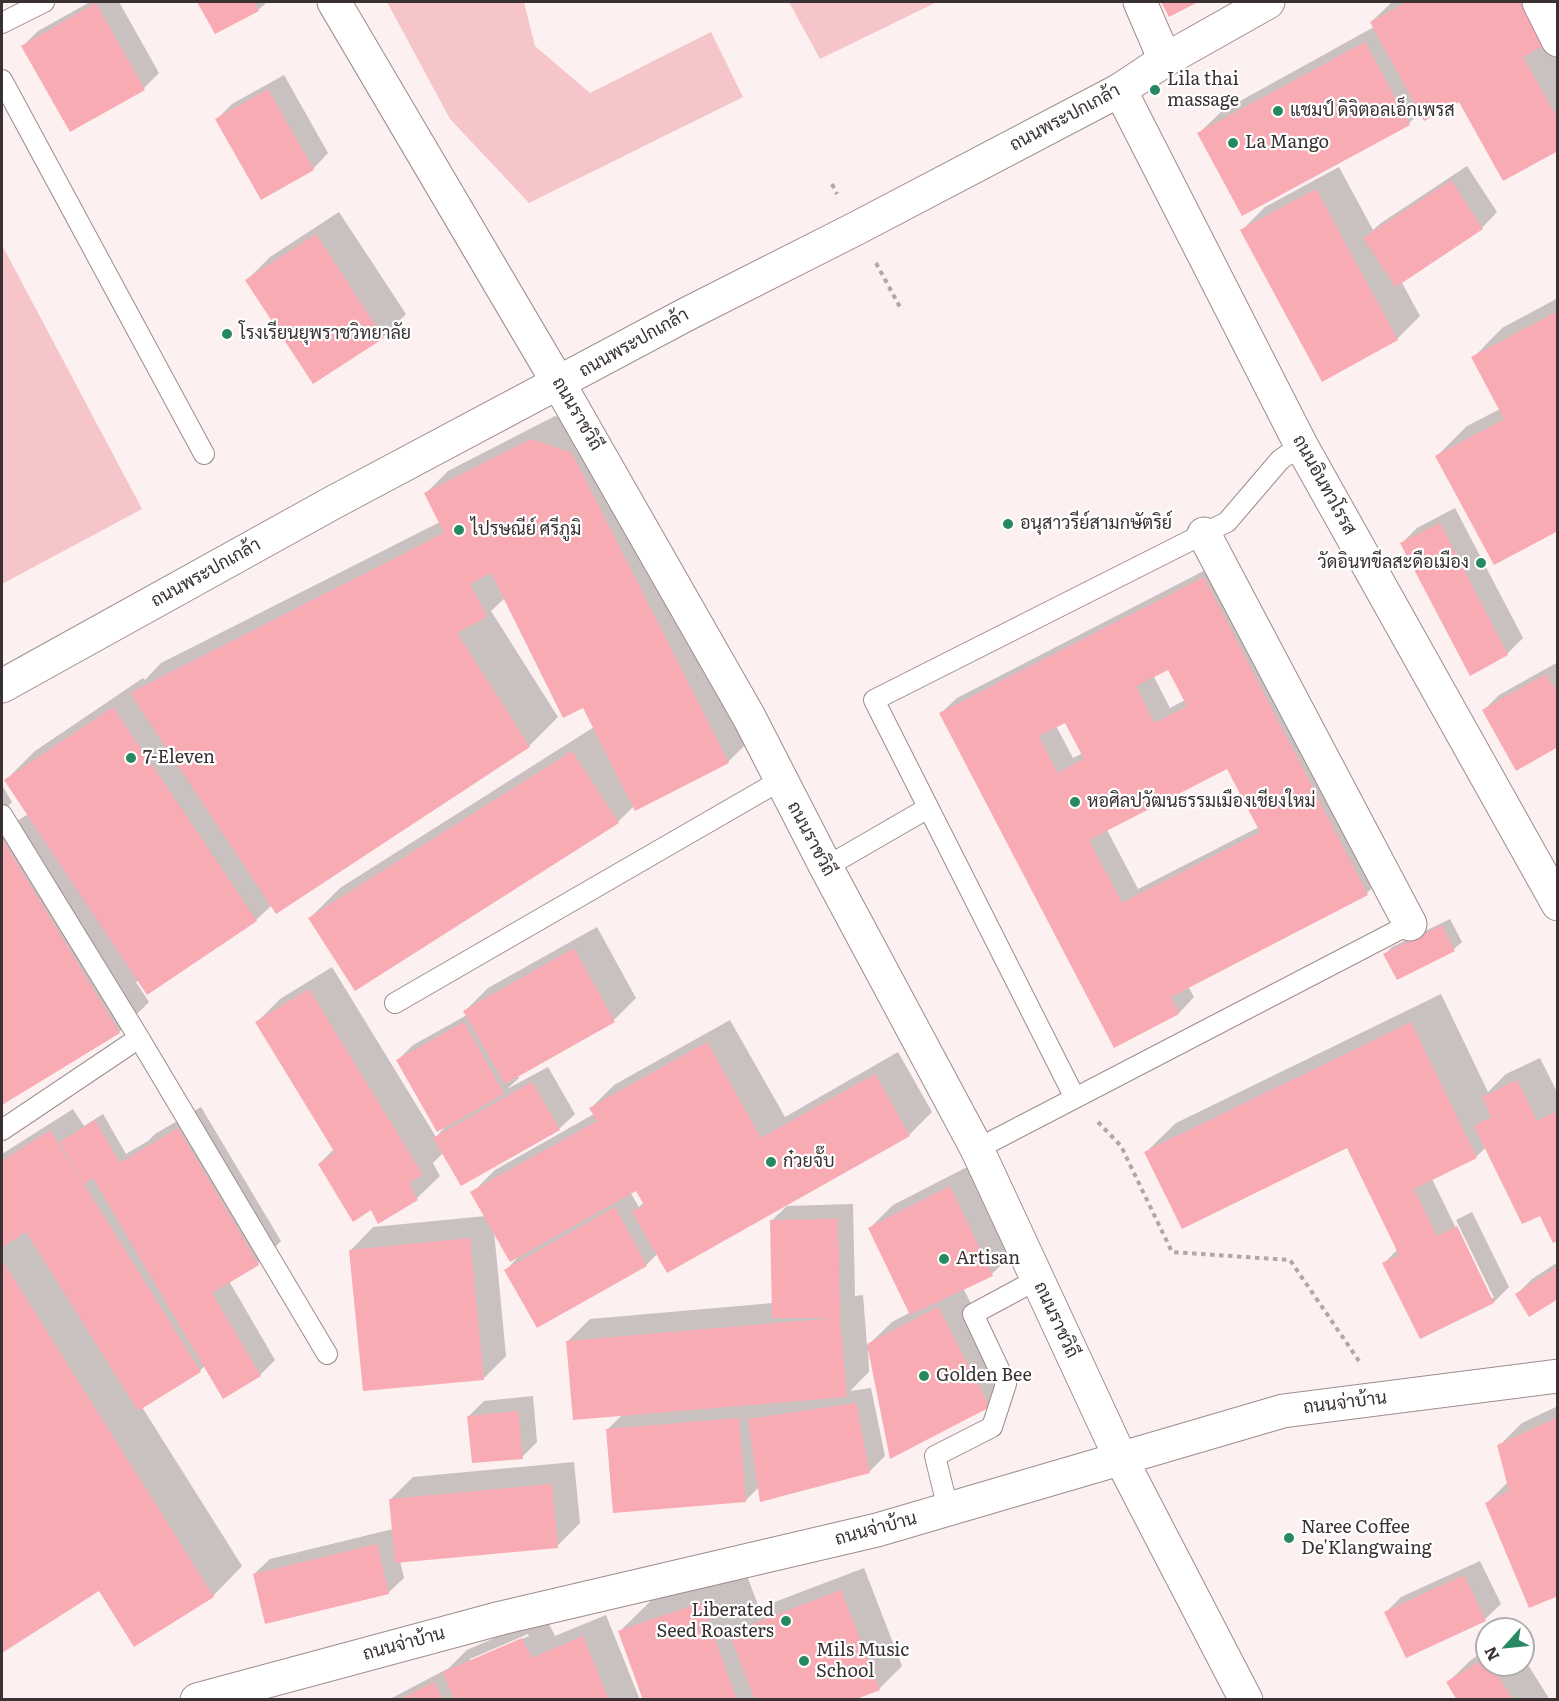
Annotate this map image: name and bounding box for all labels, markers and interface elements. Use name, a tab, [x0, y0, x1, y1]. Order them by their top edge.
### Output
place label: Lila thai massage	[1167, 69, 1239, 112]
street label: ถนนพระปกเกล้า	[1006, 80, 1124, 156]
marker: Lila thai massage	[1148, 83, 1162, 97]
place label: แชมป์ ดิจิตอลเอ็กเพรส	[1290, 100, 1455, 122]
marker: แชมป์ ดิจิตอลเอ็กเพรส	[1271, 104, 1285, 118]
place label: La Mango	[1245, 132, 1329, 154]
marker: La Mango	[1226, 136, 1240, 150]
street label: ถนนพระปกเกล้า	[575, 304, 693, 382]
place label: โรงเรียนยุพราชวิทยาลัย	[239, 323, 411, 345]
marker: โรงเรียนยุพราชวิทยาลัย	[220, 327, 234, 341]
street label: ถนนราชวิถี	[547, 373, 607, 455]
street label: ถนนอินทวโรรส	[1288, 431, 1360, 539]
place label: อนุสาวรีย์สามกษัตริย์	[1020, 513, 1172, 535]
marker: อนุสาวรีย์สามกษัตริย์	[1001, 517, 1015, 531]
place label: ไปรษณีย์ ศรีภูมิ	[471, 519, 581, 541]
marker: ไปรษณีย์ ศรีภูมิ	[452, 523, 466, 537]
street label: ถนนพระปกเกล้า	[147, 534, 265, 612]
place label: วัดอินทขีลสะดือเมือง	[1317, 552, 1469, 574]
marker: วัดอินทขีลสะดือเมือง	[1474, 556, 1488, 570]
place label: 7-Eleven	[143, 747, 215, 769]
marker: 7-Eleven	[124, 751, 138, 765]
place label: หอศิลปวัฒนธรรมเมืองเชียงใหม่	[1087, 791, 1316, 813]
marker: หอศิลปวัฒนธรรมเมืองเชียงใหม่	[1068, 795, 1082, 809]
street label: ถนนราชวิถี	[782, 798, 840, 880]
place label: ก๋วยจั๊บ	[783, 1151, 834, 1173]
marker: ก๋วยจั๊บ	[764, 1155, 778, 1169]
place label: Artisan	[956, 1248, 1020, 1270]
marker: Artisan	[937, 1252, 951, 1266]
street label: ถนนราชวิถี	[1029, 1279, 1083, 1361]
place label: Golden Bee	[936, 1365, 1032, 1387]
marker: Golden Bee	[917, 1369, 931, 1383]
street label: ถนนจ่าบ้าน	[1302, 1387, 1388, 1419]
street label: ถนนจ่าบ้าน	[833, 1508, 919, 1550]
place label: Naree Coffee De'Klangwaing	[1301, 1517, 1432, 1559]
marker: Naree Coffee De'Klangwaing	[1282, 1531, 1296, 1545]
place label: Liberated Seed Roasters	[656, 1600, 774, 1642]
marker: Liberated Seed Roasters	[779, 1614, 793, 1628]
north arrow	[1475, 1617, 1535, 1677]
street label: ถนนจ่าบ้าน	[361, 1623, 447, 1665]
place label: Mils Music School	[816, 1640, 909, 1682]
text: N	[1477, 1643, 1504, 1666]
marker: Mils Music School	[797, 1654, 811, 1668]

